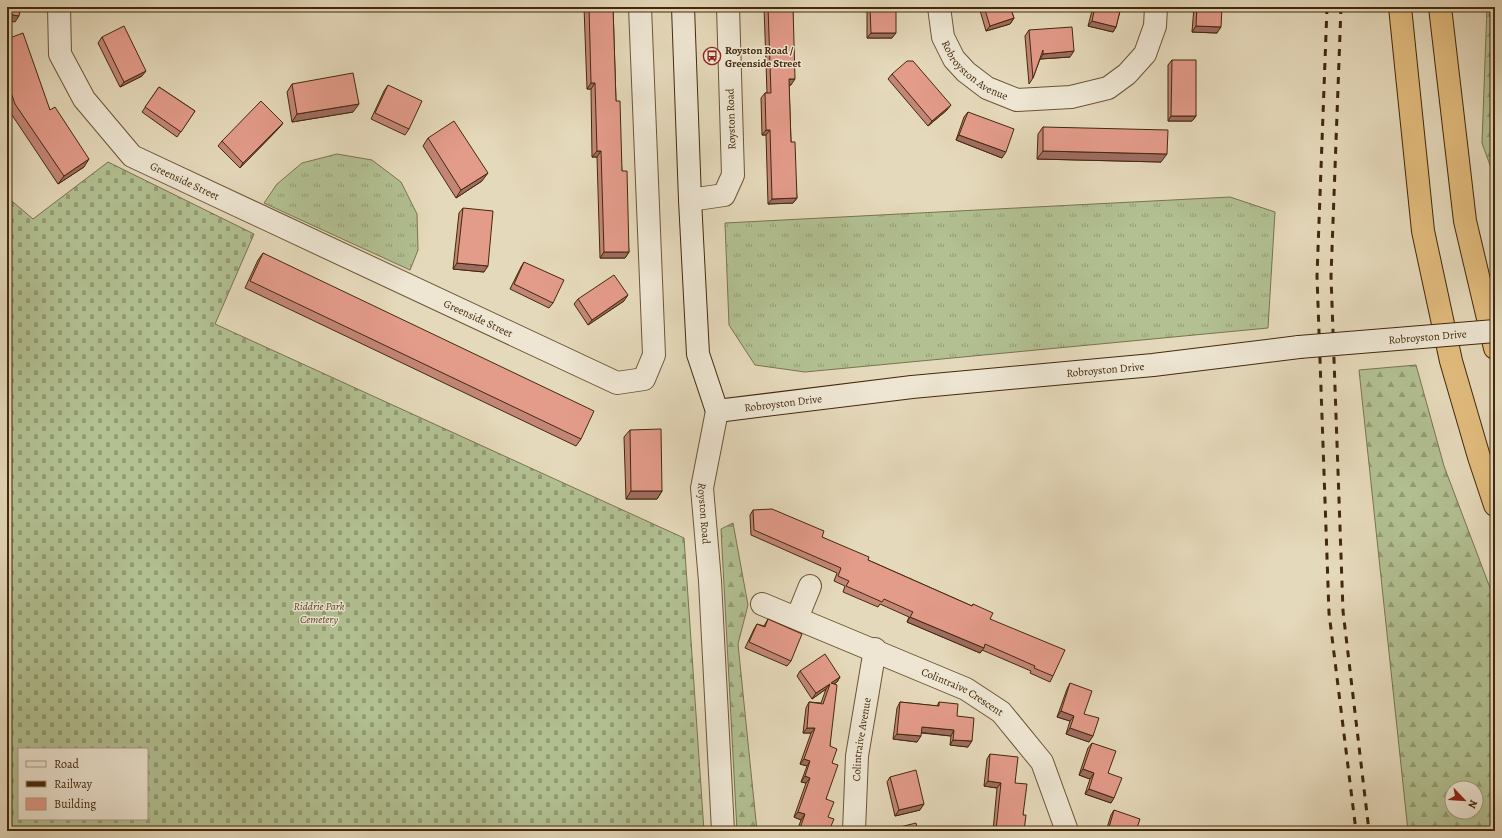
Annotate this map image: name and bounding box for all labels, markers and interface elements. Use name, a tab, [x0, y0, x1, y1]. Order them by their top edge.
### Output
street label: Robroyston Avenue	[938, 38, 1011, 103]
place label: Royston Road / Greenside Street	[725, 43, 801, 71]
bus stop icon: Royston Road / Greenside Street	[702, 46, 722, 66]
street label: Royston Road	[722, 88, 740, 150]
street label: Greenside Street	[148, 158, 222, 204]
street label: Greenside Street	[441, 295, 516, 341]
street label: Robroyston Drive	[1388, 326, 1467, 347]
street label: Robroyston Drive	[1066, 358, 1145, 380]
street label: Robroyston Drive	[743, 391, 823, 415]
street label: Royston Road	[694, 482, 714, 545]
park label: Riddrie Park Cemetery	[293, 599, 345, 627]
street label: Colintraive Crescent	[919, 664, 1007, 719]
street label: Colintraive Avenue	[848, 696, 874, 782]
legend	[18, 748, 148, 820]
text: Road	[54, 756, 80, 772]
text: Railway	[54, 776, 93, 792]
north arrow	[1444, 780, 1484, 820]
text: Building	[54, 796, 96, 812]
text: N	[1464, 797, 1481, 811]

